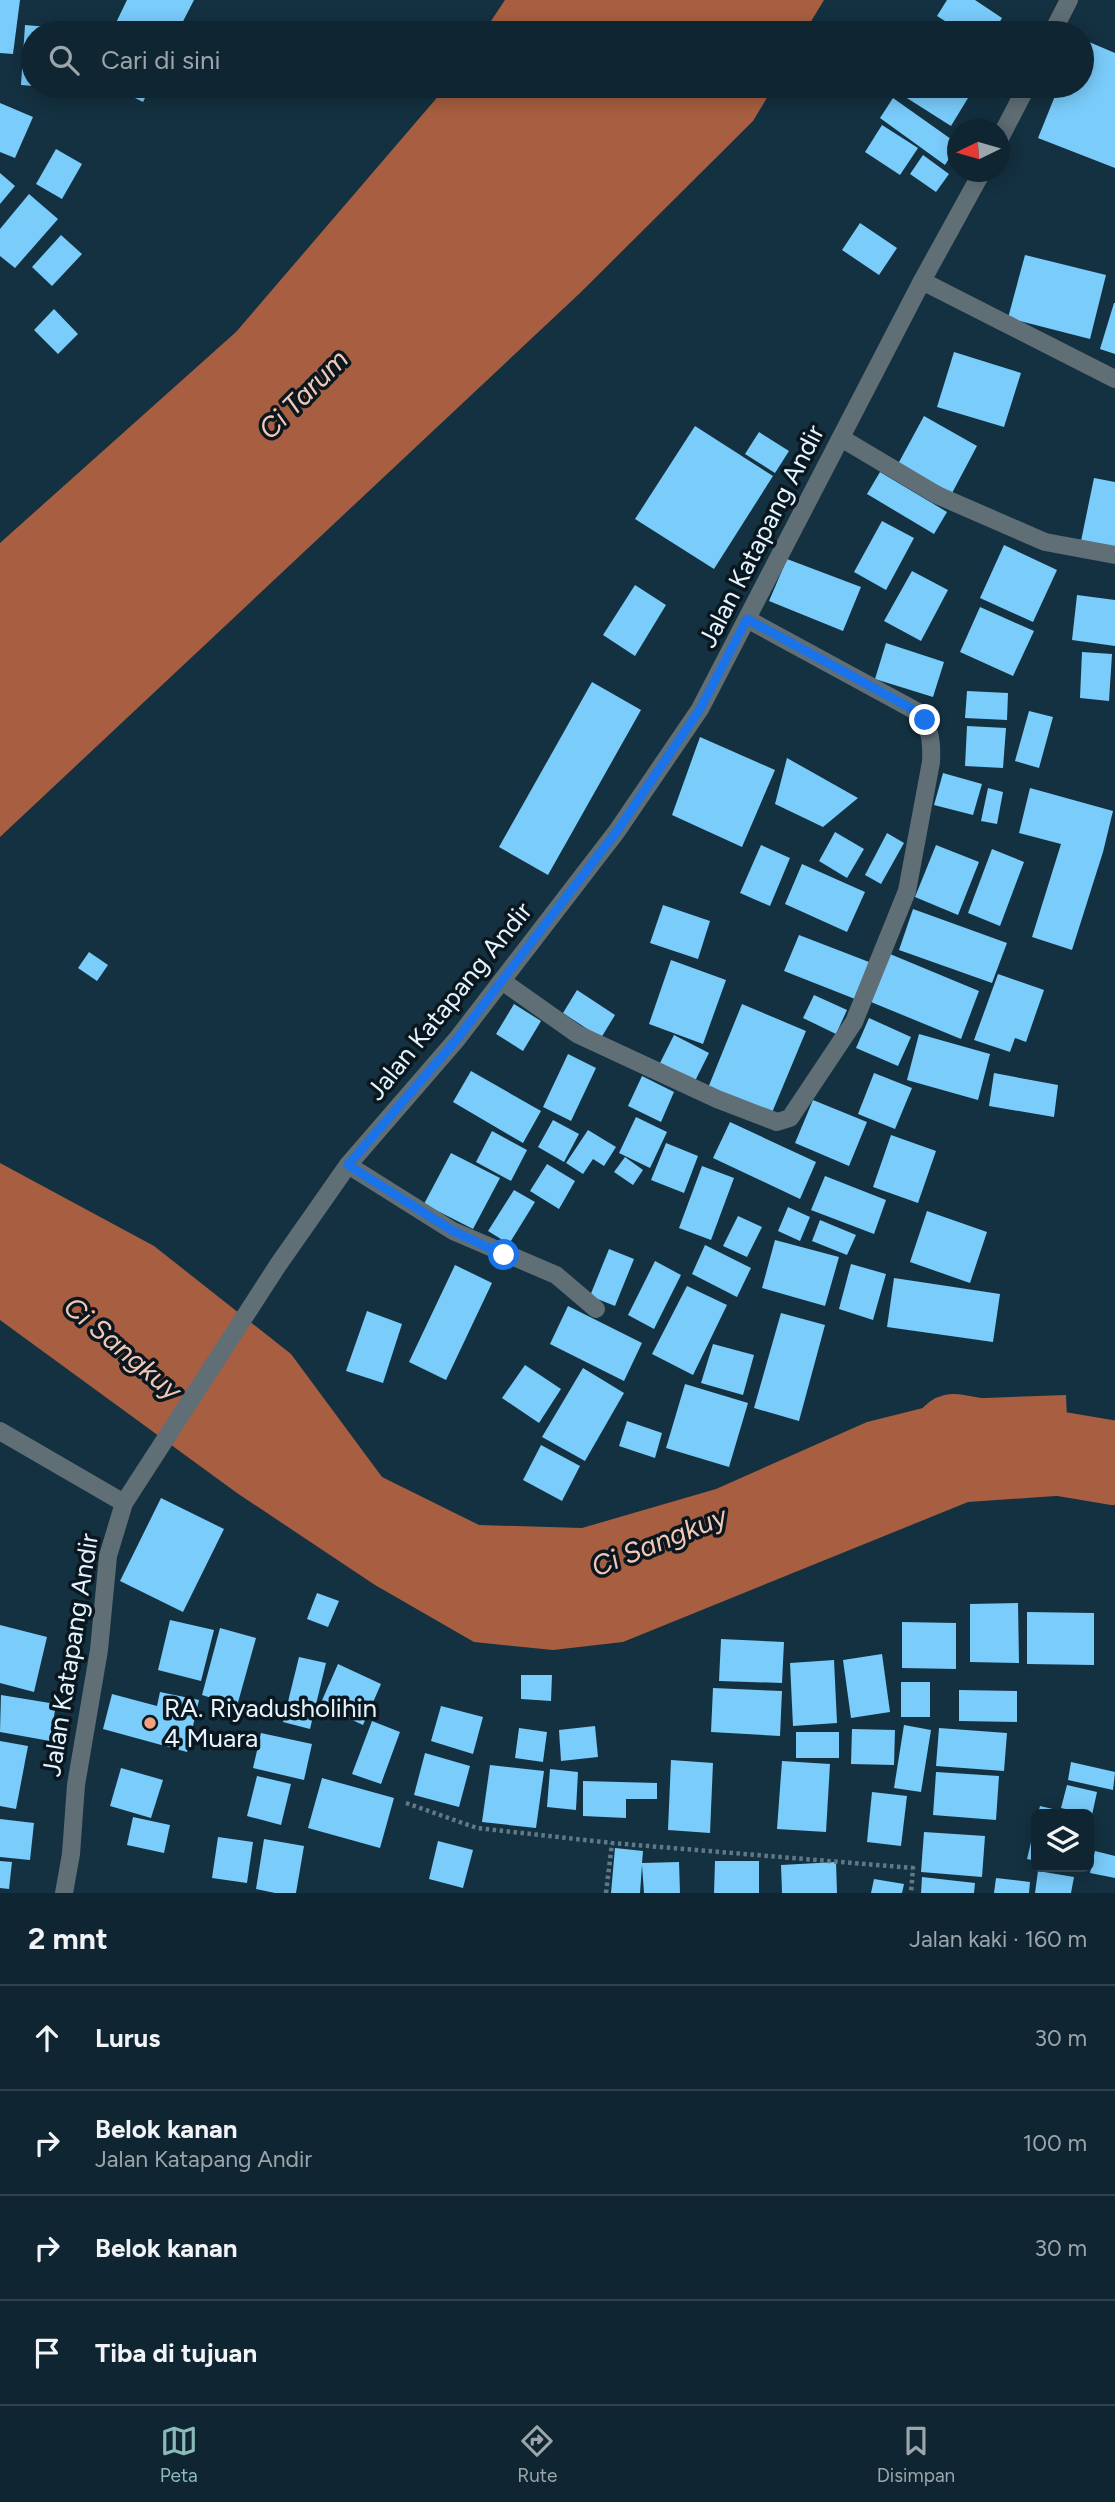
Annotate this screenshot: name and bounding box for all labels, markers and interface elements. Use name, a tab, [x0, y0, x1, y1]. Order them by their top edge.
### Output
search box	[21, 21, 1094, 98]
icon: search	[45, 41, 83, 79]
text: Cari di sini	[101, 44, 221, 76]
north arrow	[947, 119, 1010, 182]
water label: Ci Tarum	[251, 342, 355, 446]
street label: Jalan Katapang Andir	[691, 419, 831, 653]
route end	[909, 704, 940, 735]
street label: Jalan Katapang Andir	[359, 895, 539, 1106]
route start	[488, 1239, 519, 1270]
water label: Ci Sangkuy	[57, 1289, 190, 1408]
water label: Ci Sangkuy	[586, 1498, 733, 1584]
street label: Jalan Katapang Andir	[35, 1531, 105, 1779]
place label: RA. Riyadusholihin 4 Muara	[164, 1692, 377, 1754]
marker: RA. Riyadusholihin 4 Muara	[142, 1715, 158, 1731]
map controls	[1031, 1809, 1094, 1872]
button: layers	[1031, 1809, 1094, 1872]
text: 2 mnt	[28, 1920, 108, 1957]
text: Jalan kaki · 160 m	[909, 1925, 1087, 1953]
icon: ahead	[28, 2019, 66, 2057]
text: Lurus	[95, 2022, 160, 2054]
text: 30 m	[1034, 2024, 1087, 2052]
text: Belok kanan	[95, 2113, 238, 2145]
icon: right	[28, 2124, 66, 2162]
text: 100 m	[1023, 2129, 1087, 2157]
text: Jalan Katapang Andir	[95, 2145, 312, 2173]
icon: right	[28, 2229, 66, 2267]
text: Belok kanan	[95, 2232, 238, 2264]
text: 30 m	[1034, 2234, 1087, 2262]
icon: arrive	[28, 2334, 66, 2372]
text: Tiba di tujuan	[95, 2337, 257, 2369]
tab: Peta	[160, 2422, 198, 2487]
tab: Rute	[517, 2422, 557, 2487]
tab: Disimpan	[877, 2422, 955, 2487]

